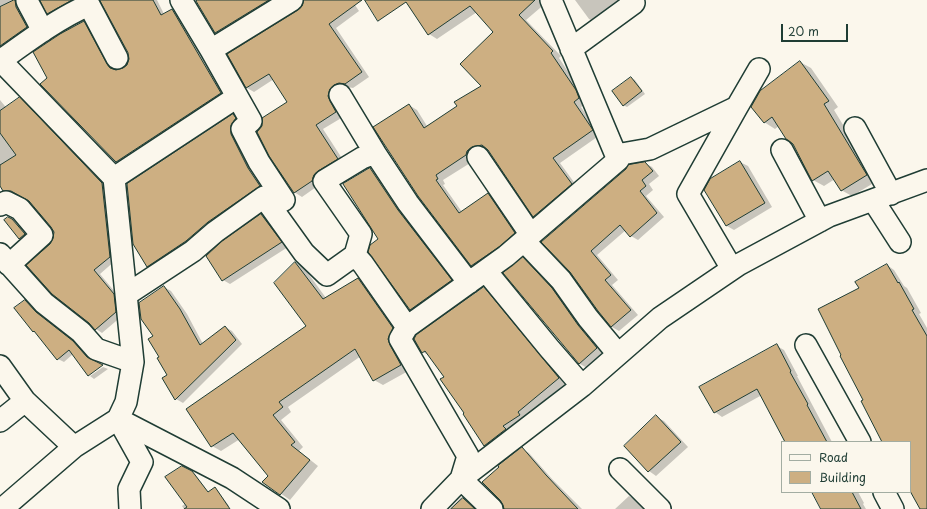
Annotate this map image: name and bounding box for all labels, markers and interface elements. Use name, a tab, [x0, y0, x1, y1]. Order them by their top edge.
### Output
scale bar	[783, 16, 850, 42]
text: 20 m	[788, 22, 819, 40]
legend	[781, 441, 911, 493]
text: Road	[819, 448, 848, 466]
text: Building	[819, 468, 866, 486]

